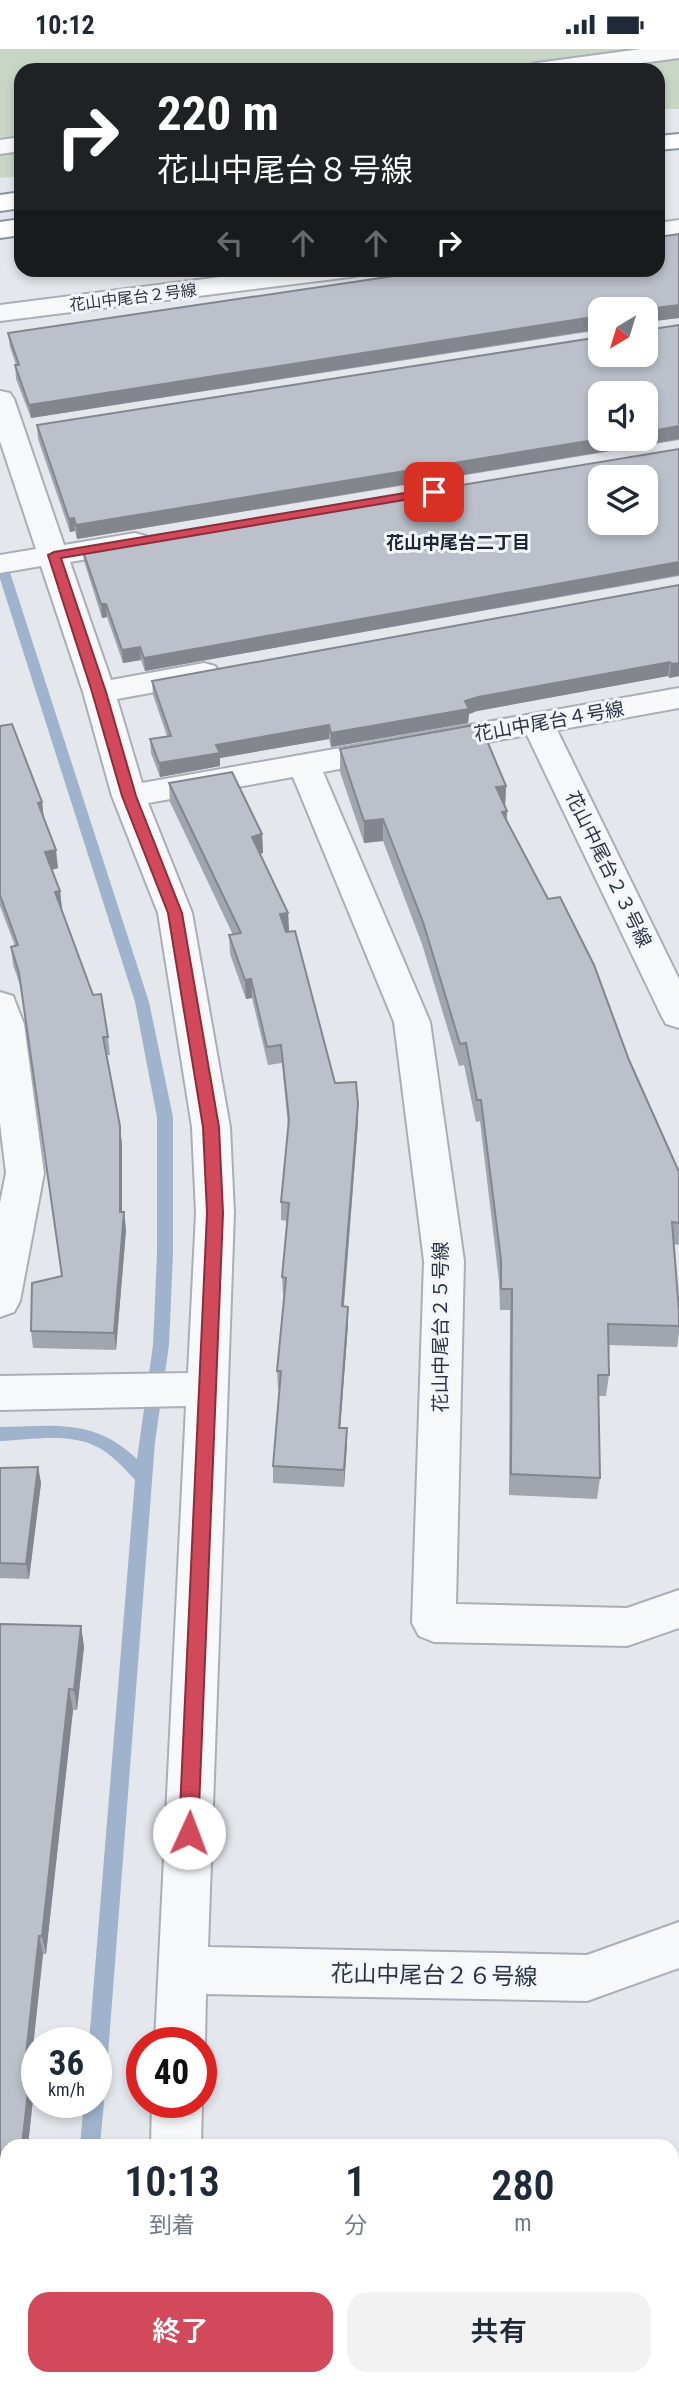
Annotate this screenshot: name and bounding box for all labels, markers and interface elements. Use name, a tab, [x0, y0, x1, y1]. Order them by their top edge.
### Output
text: 10:12	[35, 10, 95, 40]
text: 220 m	[157, 85, 279, 142]
icon: right	[42, 91, 133, 182]
text: 花山中尾台８号線	[157, 151, 413, 189]
icon: left	[211, 224, 249, 262]
icon: ahead	[284, 224, 322, 262]
icon: ahead	[357, 224, 395, 262]
icon: right	[430, 224, 468, 262]
street label: 花山中尾台２号線	[68, 280, 198, 315]
north arrow	[588, 297, 658, 367]
map controls	[588, 297, 658, 535]
button: sound	[588, 381, 658, 451]
pin	[404, 462, 464, 522]
button: layers	[588, 465, 658, 535]
icon: arrive	[415, 473, 453, 511]
district label: 花山中尾台二丁目	[386, 532, 530, 553]
street label: 花山中尾台４号線	[472, 697, 626, 746]
street label: 花山中尾台２３号線	[561, 787, 656, 951]
street label: 花山中尾台２５号線	[429, 1241, 452, 1413]
position arrow	[152, 1796, 226, 1870]
street label: 花山中尾台２６号線	[330, 1960, 538, 1991]
speed limit sign: 40	[126, 2027, 217, 2118]
text: 36	[49, 2043, 84, 2084]
text: km/h	[48, 2079, 85, 2100]
text: 10:13	[124, 2157, 220, 2206]
text: 1	[345, 2157, 366, 2206]
text: 280	[491, 2161, 555, 2210]
text: m	[514, 2210, 532, 2237]
text: 到着	[149, 2212, 195, 2239]
text: 分	[344, 2212, 367, 2239]
button: 終了	[28, 2292, 333, 2372]
button: 共有	[347, 2292, 651, 2372]

